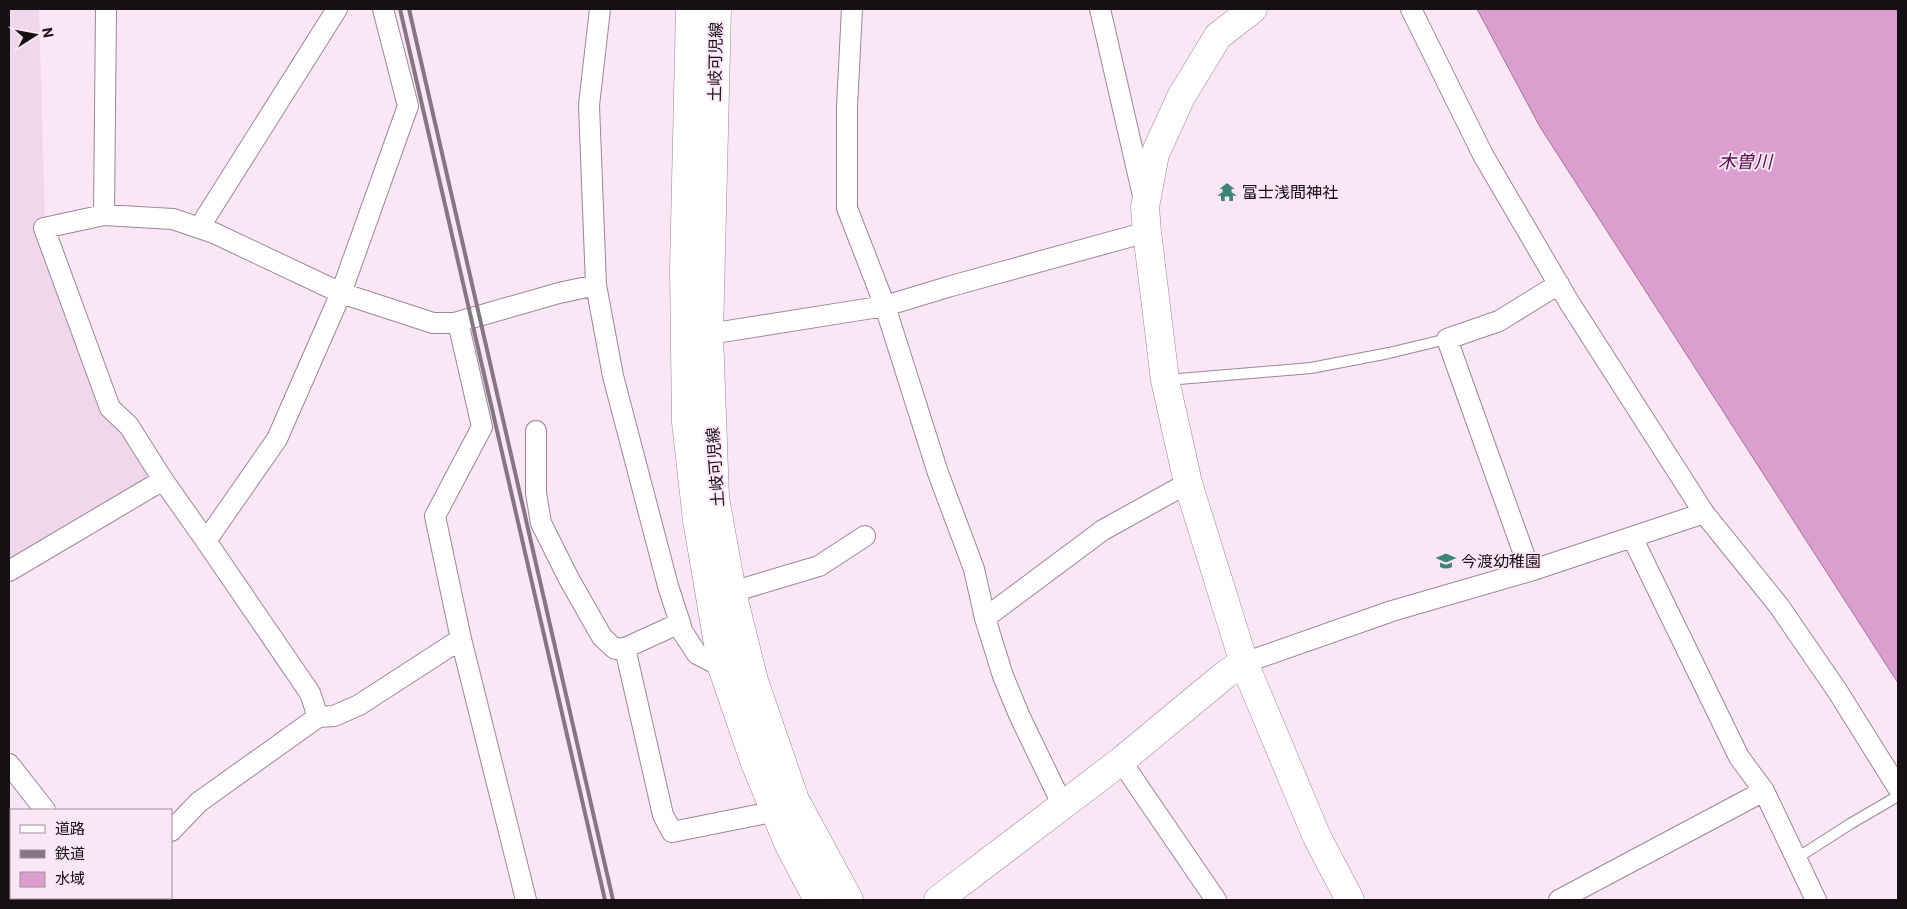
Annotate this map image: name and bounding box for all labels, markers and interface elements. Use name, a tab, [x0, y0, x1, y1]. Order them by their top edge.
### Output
north arrow	[10, 10, 60, 60]
street label: 土岐可児線	[705, 22, 726, 102]
text: N	[39, 26, 57, 39]
water label: 木曽川	[1718, 151, 1774, 172]
temple icon: 富士浅間神社	[1216, 181, 1238, 203]
place label: 富士浅間神社	[1242, 183, 1338, 202]
street label: 土岐可児線	[703, 426, 728, 508]
school or university icon: 今渡幼稚園	[1435, 550, 1457, 572]
place label: 今渡幼稚園	[1461, 552, 1541, 571]
legend	[10, 809, 172, 899]
text: 道路	[55, 820, 85, 838]
text: 鉄道	[55, 845, 85, 863]
text: 水域	[55, 870, 85, 888]

